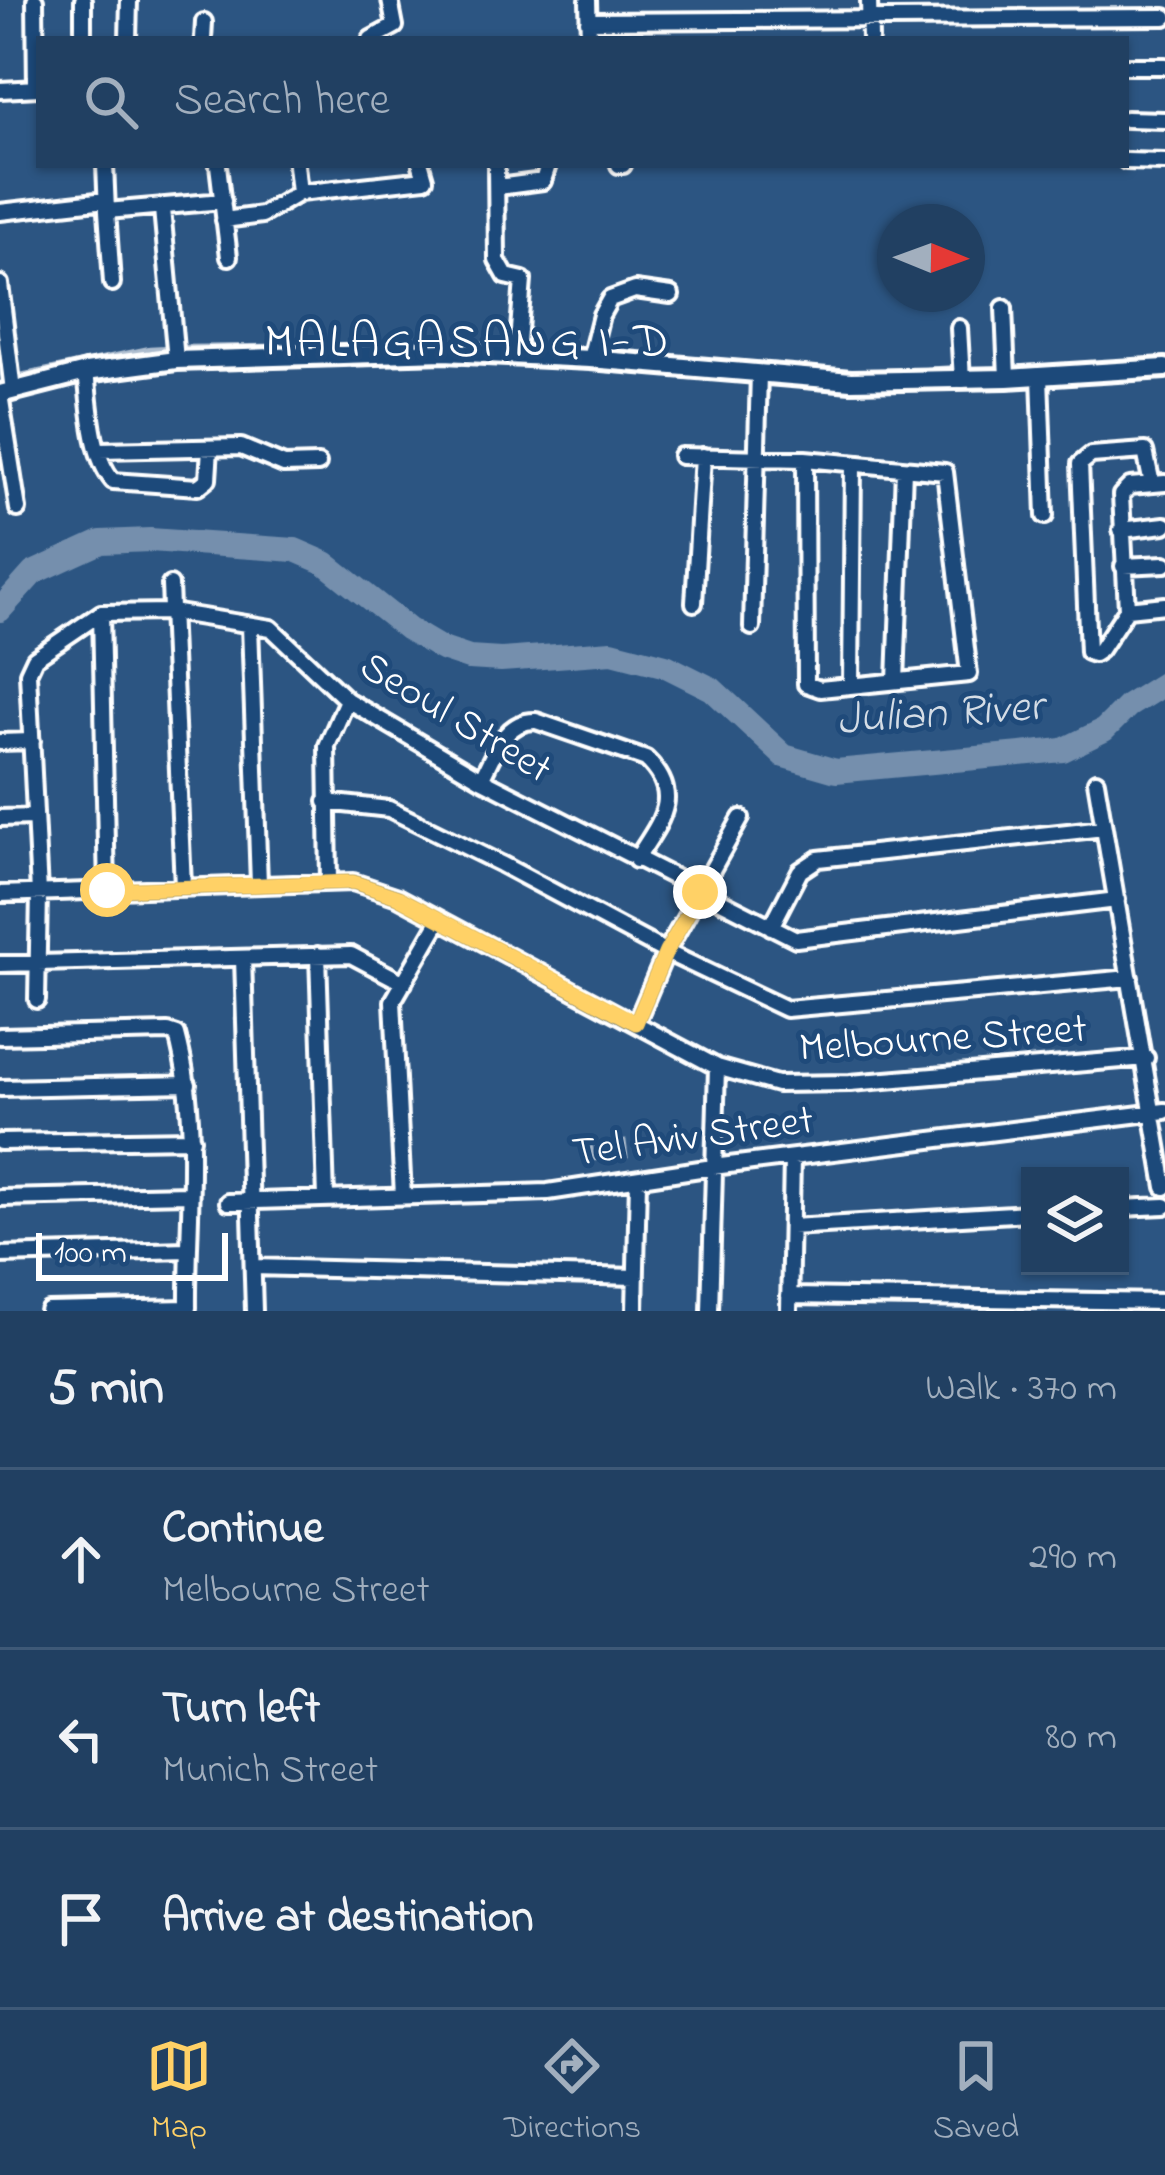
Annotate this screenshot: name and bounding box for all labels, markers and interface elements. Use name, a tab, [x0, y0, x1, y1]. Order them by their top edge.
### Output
search box	[36, 36, 1129, 168]
icon: search	[78, 69, 144, 135]
text: Search here	[174, 69, 390, 135]
north arrow	[877, 204, 985, 312]
district label: MALAGASANG I-D	[264, 309, 672, 379]
street label: Seoul Street	[347, 638, 563, 800]
water label: Julian River	[835, 675, 1050, 755]
route start	[80, 863, 134, 917]
route end	[673, 865, 727, 919]
street label: Melbourne Street	[797, 1000, 1089, 1080]
street label: Tel Aviv Street	[569, 1091, 817, 1185]
map controls	[1021, 1167, 1129, 1275]
button: layers	[1021, 1167, 1129, 1275]
scale bar	[36, 1227, 228, 1280]
text: 100 m	[54, 1230, 127, 1278]
text: 5 min	[48, 1352, 164, 1427]
text: Walk · 370 m	[925, 1361, 1117, 1418]
text: Continue	[162, 1497, 323, 1563]
icon: ahead	[48, 1526, 114, 1592]
text: 290 m	[1029, 1530, 1117, 1587]
text: Melbourne Street	[162, 1563, 430, 1620]
text: Turn left	[162, 1677, 320, 1743]
icon: left	[48, 1706, 114, 1772]
text: 80 m	[1046, 1710, 1117, 1767]
text: Munich Street	[162, 1743, 378, 1800]
icon: arrive	[48, 1886, 114, 1952]
text: Arrive at destination	[162, 1886, 533, 1952]
tab: Map	[146, 2033, 212, 2153]
tab: Directions	[504, 2033, 641, 2153]
tab: Saved	[933, 2033, 1019, 2153]

